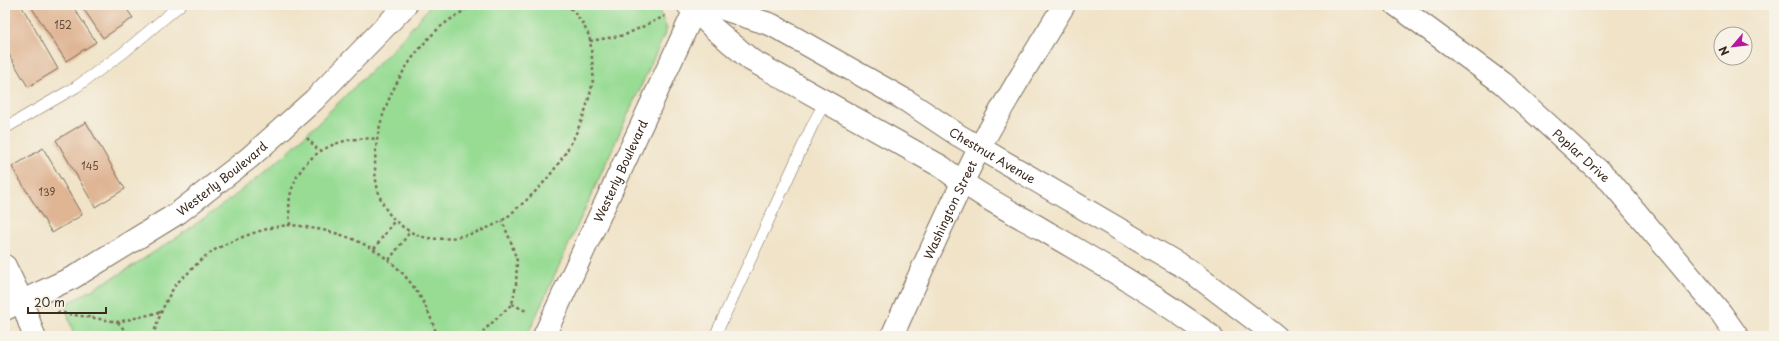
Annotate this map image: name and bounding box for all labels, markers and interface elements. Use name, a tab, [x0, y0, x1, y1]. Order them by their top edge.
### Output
house number: 152	[54, 17, 72, 32]
north arrow	[1713, 26, 1753, 66]
text: N	[1714, 43, 1733, 59]
street label: Westerly Boulevard	[589, 116, 652, 225]
street label: Chestnut Avenue	[946, 123, 1039, 188]
street label: Poplar Drive	[1549, 124, 1615, 186]
street label: Westerly Boulevard	[173, 137, 271, 220]
street label: Washington Street	[919, 157, 981, 262]
house number: 145	[81, 158, 99, 173]
house number: 139	[39, 184, 56, 199]
scale bar	[28, 289, 106, 315]
text: 20 m	[34, 293, 65, 311]

